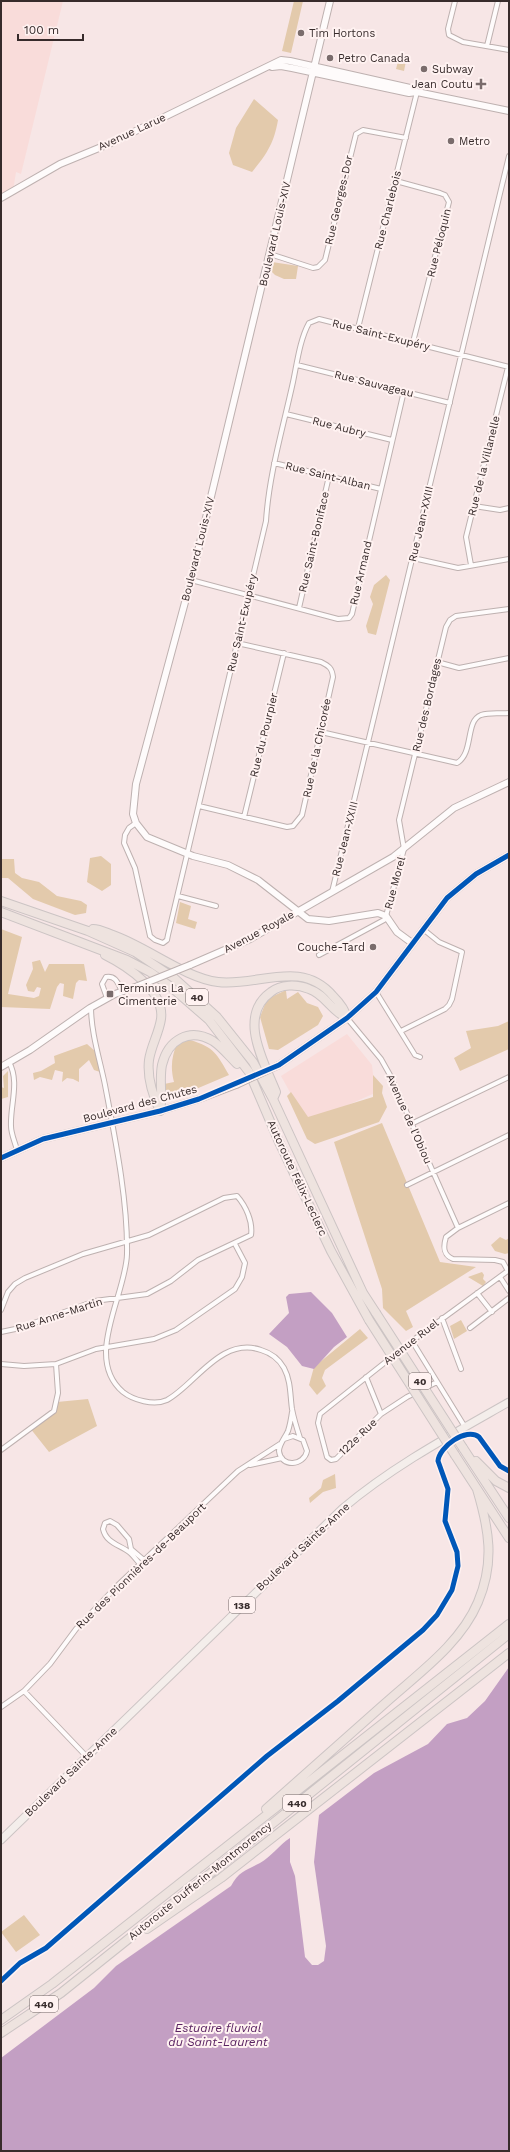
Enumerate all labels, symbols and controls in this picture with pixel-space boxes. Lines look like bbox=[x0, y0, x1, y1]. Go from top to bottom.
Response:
scale bar bbox=[18, 16, 83, 42]
text: 100 m bbox=[24, 23, 59, 37]
place label: Tim Hortons bbox=[309, 27, 375, 40]
marker: Tim Hortons bbox=[296, 28, 306, 38]
place label: Petro Canada bbox=[338, 52, 410, 65]
marker: Petro Canada bbox=[325, 53, 335, 63]
place label: Subway bbox=[432, 63, 473, 76]
marker: Subway bbox=[419, 64, 429, 74]
place label: Jean Coutu bbox=[411, 78, 473, 91]
marker: Jean Coutu bbox=[476, 79, 486, 89]
street label: Avenue Larue bbox=[96, 111, 168, 153]
place label: Metro bbox=[459, 135, 490, 148]
marker: Metro bbox=[446, 136, 456, 146]
street label: Rue Georges-Dor bbox=[322, 153, 356, 246]
street label: Rue Charlebois bbox=[372, 169, 404, 251]
street label: Boulevard Louis-XIV bbox=[257, 180, 293, 288]
street label: Rue Péloquin bbox=[424, 207, 454, 279]
street label: Rue Saint-Exupéry bbox=[331, 317, 431, 353]
street label: Rue Sauvageau bbox=[333, 368, 415, 400]
street label: Rue Aubry bbox=[311, 414, 367, 440]
street label: Rue de la Villanelle bbox=[465, 414, 503, 518]
street label: Rue Saint-Alban bbox=[284, 459, 372, 493]
street label: Rue Jean-XXIII bbox=[406, 485, 436, 563]
street label: Rue Saint-Boniface bbox=[296, 490, 332, 594]
street label: Boulevard Louis-XIV bbox=[179, 495, 217, 603]
street label: Rue Armand bbox=[347, 539, 375, 607]
street label: Rue Saint-Exupéry bbox=[224, 572, 260, 673]
street label: Rue des Bordages bbox=[410, 657, 444, 753]
street label: Rue du Pourpier bbox=[247, 691, 281, 779]
street label: Rue de la Chicorée bbox=[300, 697, 334, 799]
street label: Rue Jean-XXIII bbox=[329, 800, 361, 878]
street label: Rue Morel bbox=[382, 855, 408, 911]
street label: Avenue Royale bbox=[222, 908, 296, 956]
place label: Couche-Tard bbox=[297, 941, 365, 954]
marker: Couche-Tard bbox=[368, 942, 378, 952]
place label: Terminus La Cimenterie bbox=[118, 982, 184, 1008]
marker: Terminus La Cimenterie bbox=[105, 989, 115, 999]
road number: 40 bbox=[186, 989, 208, 1005]
street label: Avenue de l'Obiou bbox=[383, 1072, 435, 1166]
street label: Boulevard des Chutes bbox=[82, 1082, 199, 1125]
street label: Autoroute Félix-Leclerc bbox=[264, 1118, 330, 1238]
street label: Rue Anne-Martin bbox=[14, 1295, 104, 1335]
street label: Avenue Ruel bbox=[381, 1316, 442, 1368]
road number: 40 bbox=[409, 1373, 431, 1389]
street label: 122e Rue bbox=[336, 1416, 380, 1458]
street label: Rue des Pionnières-de-Beauport bbox=[73, 1500, 209, 1632]
street label: Boulevard Sainte-Anne bbox=[253, 1500, 353, 1594]
road number: 138 bbox=[229, 1597, 255, 1613]
street label: Boulevard Sainte-Anne bbox=[22, 1725, 120, 1819]
road number: 440 bbox=[283, 1795, 311, 1811]
street label: Autoroute Dufferin-Montmorency bbox=[126, 1819, 274, 1943]
road number: 440 bbox=[30, 1996, 58, 2012]
water label: Estuaire fluvial du Saint-Laurent bbox=[168, 2021, 268, 2049]

